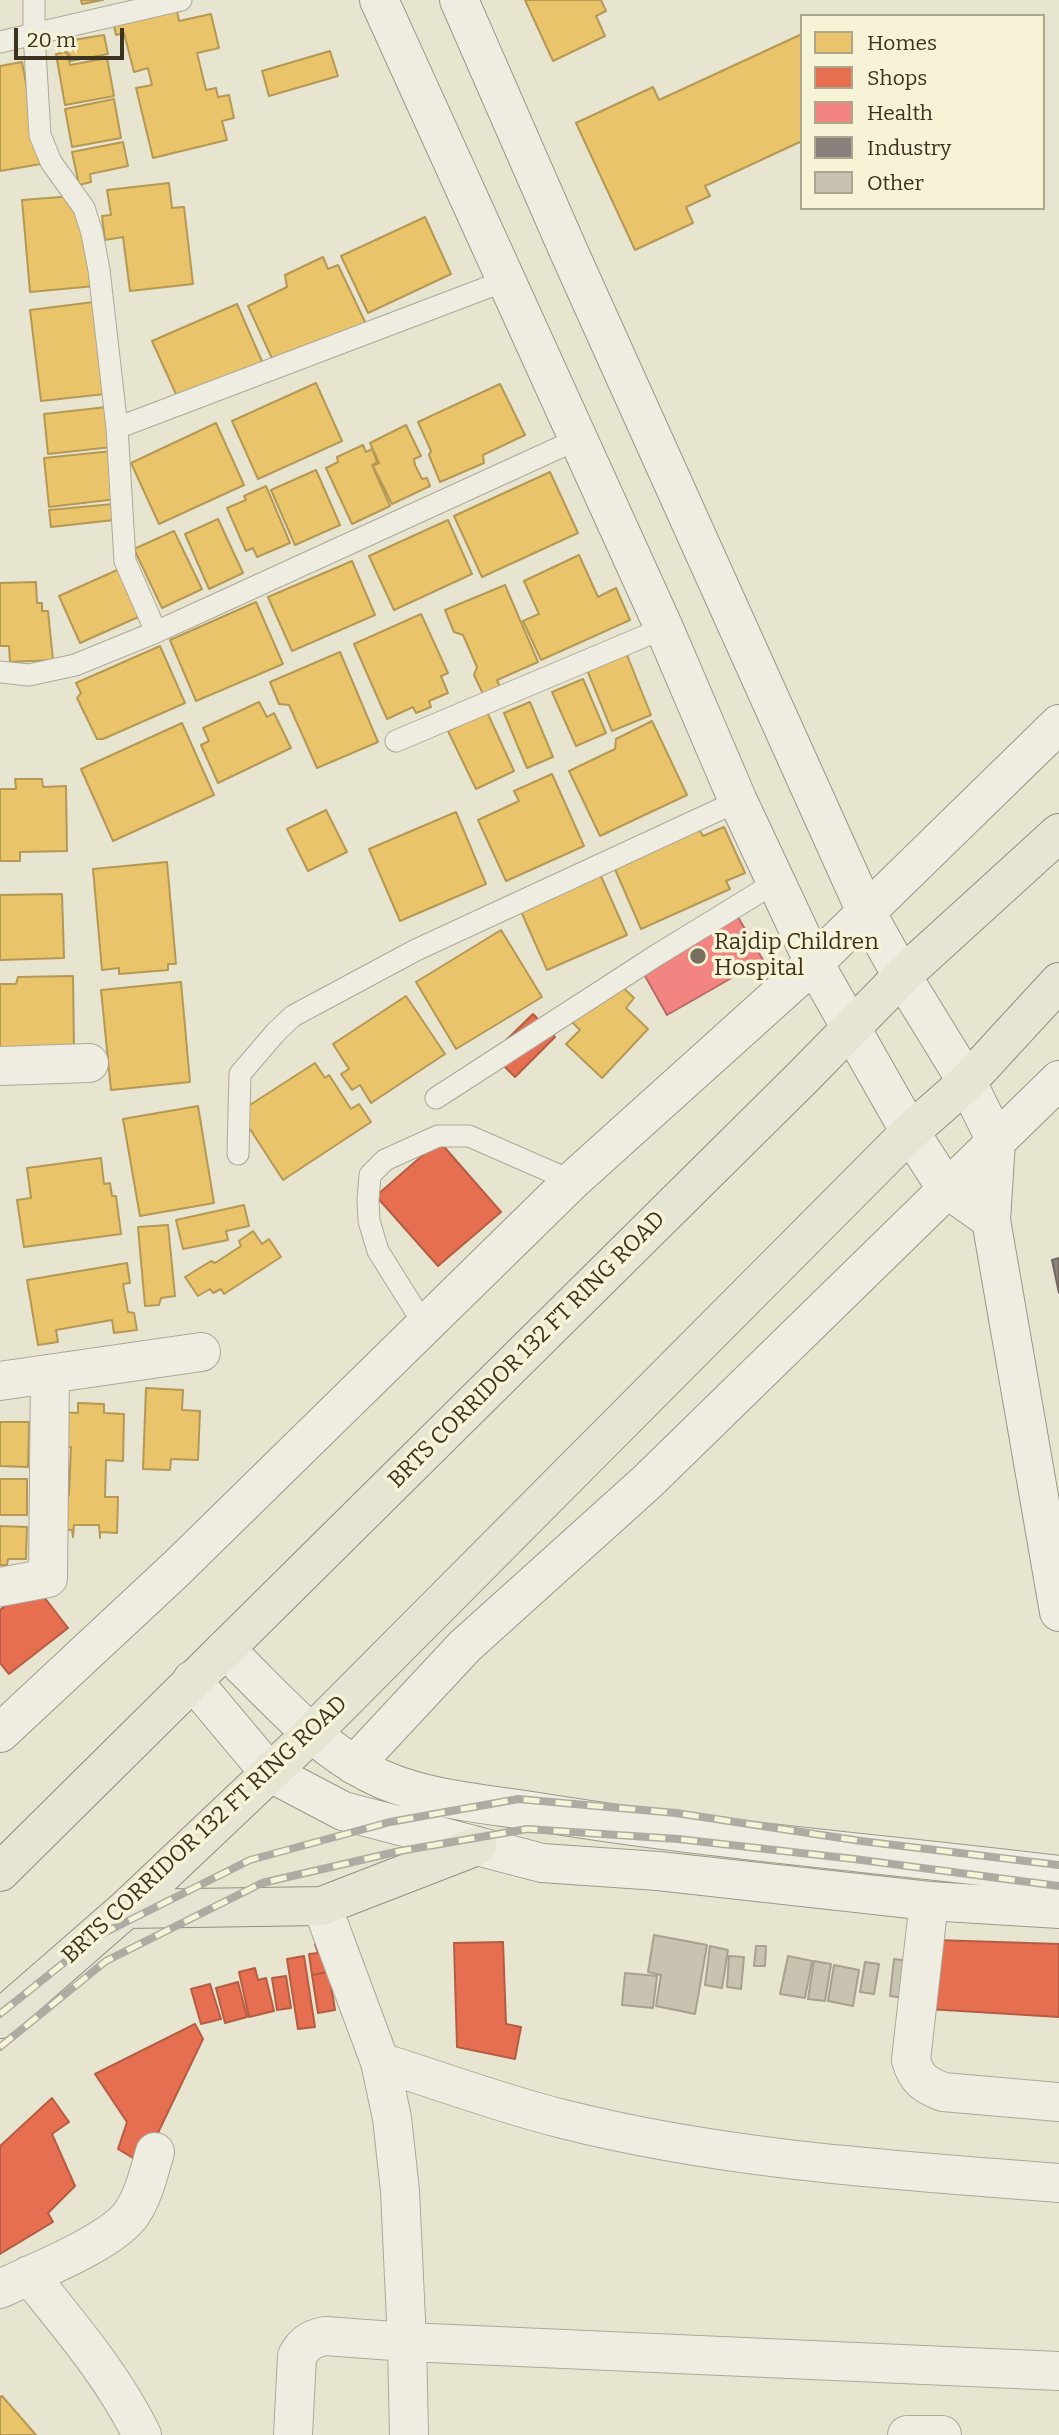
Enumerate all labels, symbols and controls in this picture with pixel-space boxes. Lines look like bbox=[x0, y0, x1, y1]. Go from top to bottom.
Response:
scale bar bbox=[18, 14, 128, 58]
legend bbox=[800, 14, 1045, 210]
text: 20 m bbox=[27, 27, 76, 53]
text: Homes bbox=[867, 30, 937, 56]
text: Shops bbox=[867, 65, 927, 91]
text: Health bbox=[867, 100, 933, 126]
text: Industry bbox=[867, 135, 951, 161]
text: Other bbox=[867, 170, 924, 196]
place label: Rajdip Children Hospital bbox=[714, 929, 879, 983]
marker: Rajdip Children Hospital bbox=[688, 946, 708, 966]
street label: BRTS CORRIDOR 132 FT RING ROAD bbox=[383, 1206, 671, 1494]
street label: BRTS CORRIDOR 132 FT RING ROAD bbox=[57, 1690, 353, 1970]

